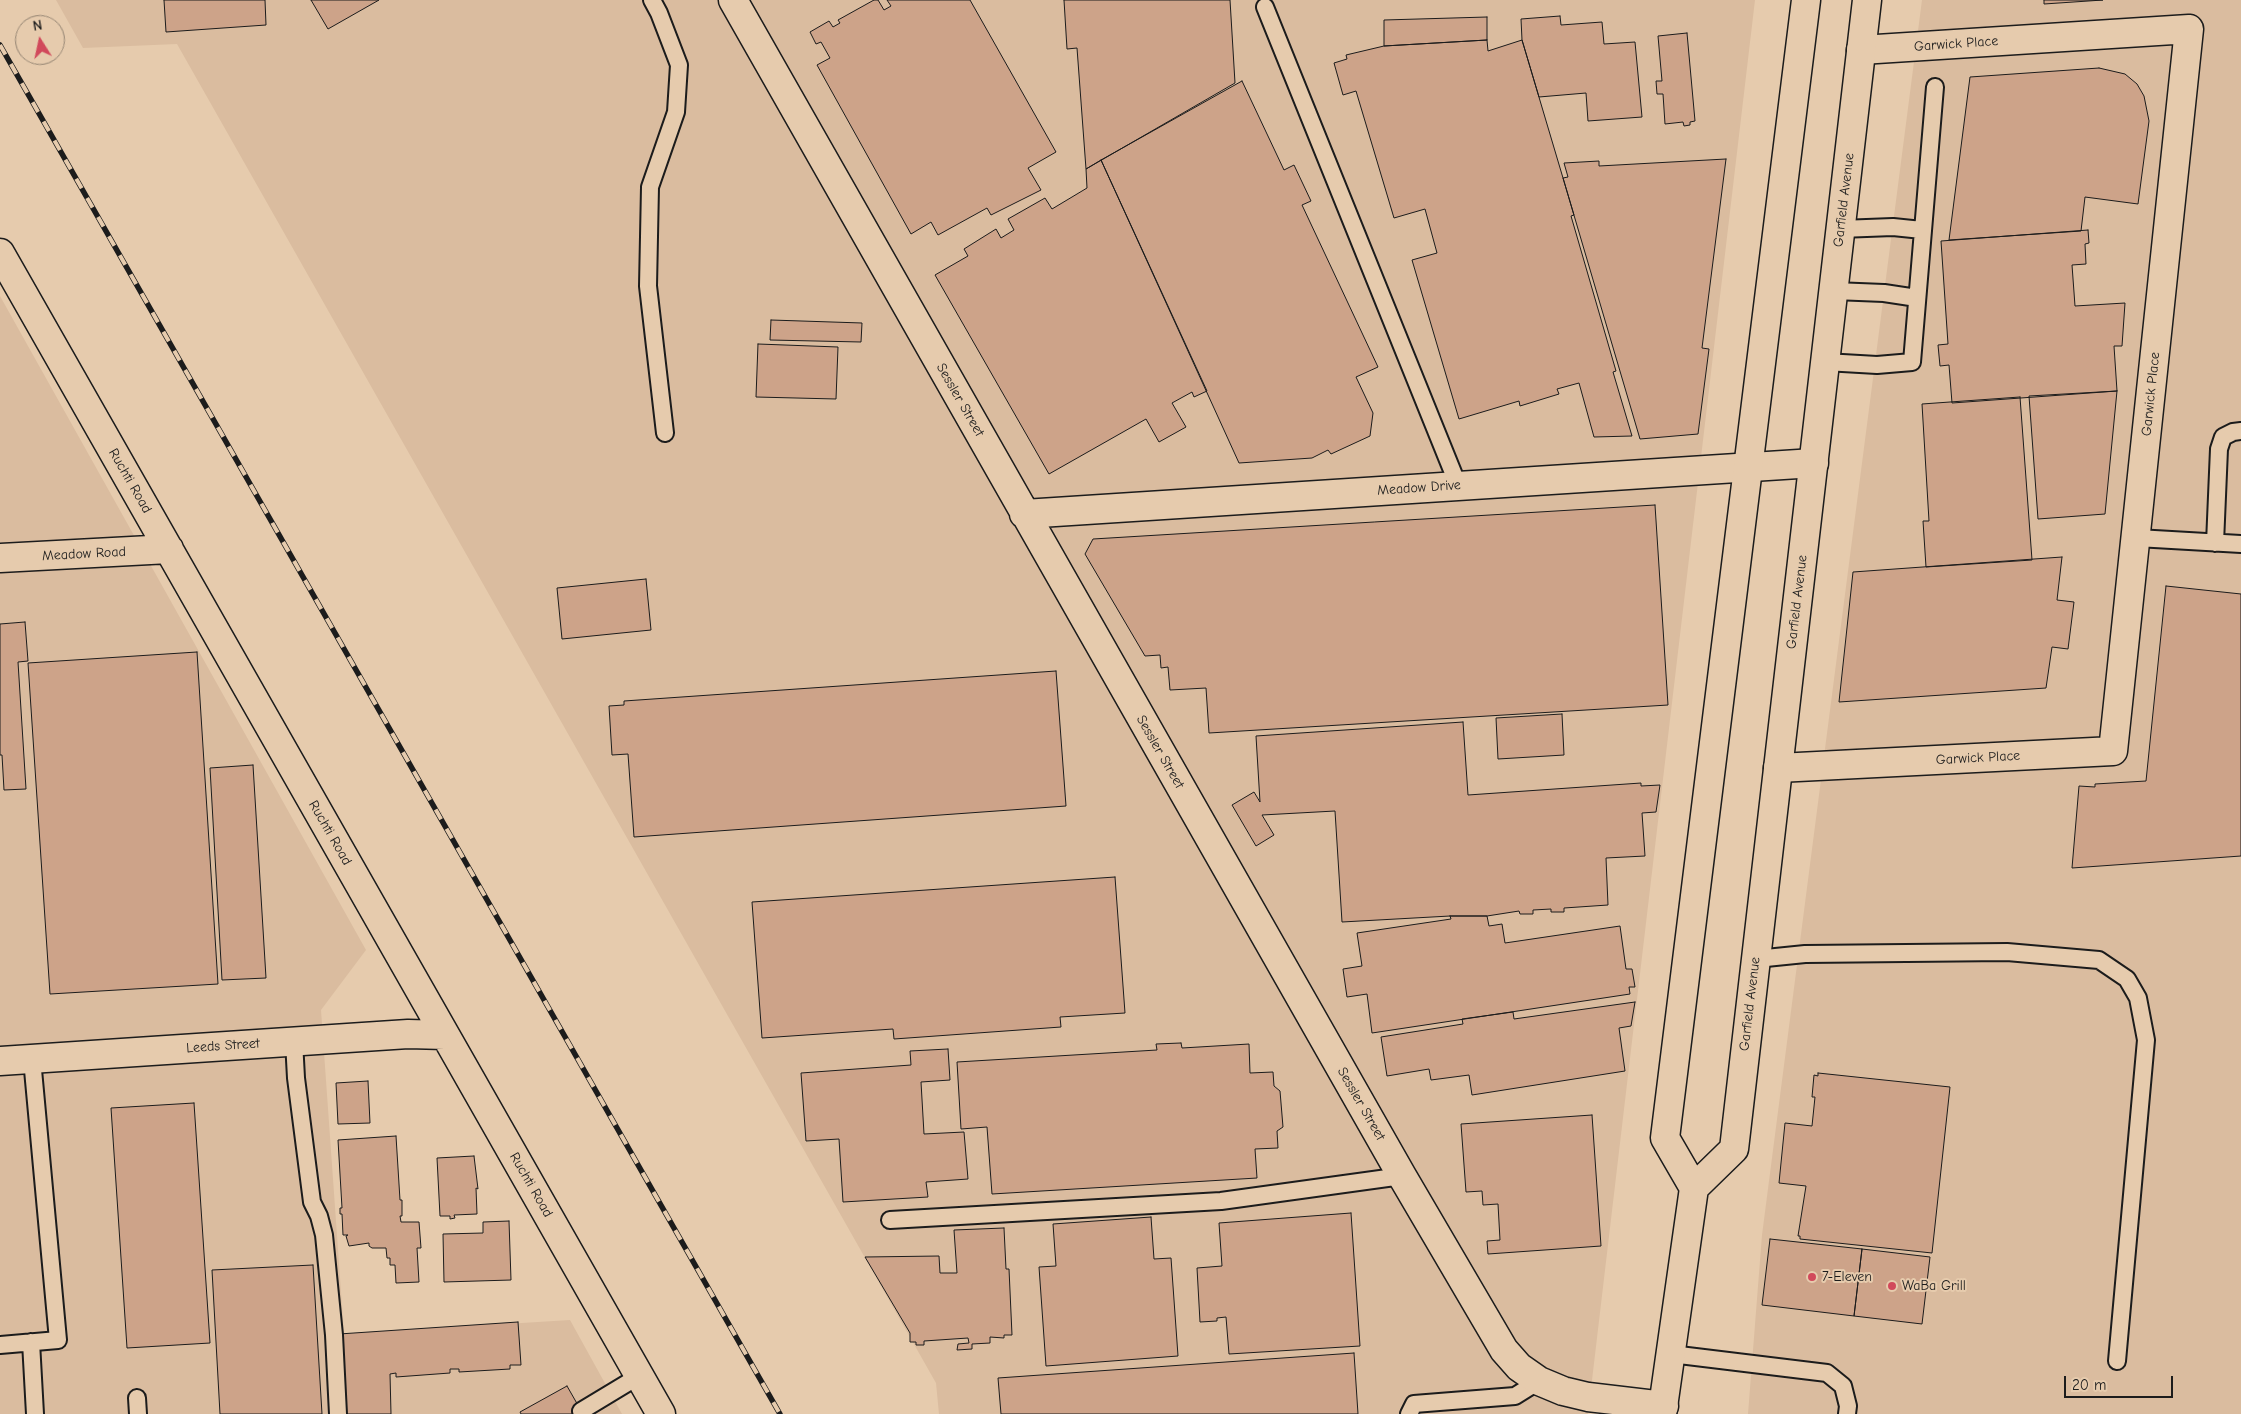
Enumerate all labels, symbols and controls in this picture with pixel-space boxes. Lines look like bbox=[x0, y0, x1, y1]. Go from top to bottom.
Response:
north arrow bbox=[15, 15, 65, 65]
text: N bbox=[31, 17, 43, 35]
street label: Garwick Place bbox=[1913, 33, 1999, 55]
street label: Garfield Avenue bbox=[1830, 152, 1858, 248]
street label: Garwick Place bbox=[2138, 351, 2164, 437]
street label: Sessler Street bbox=[932, 360, 988, 440]
street label: Ruchti Road bbox=[105, 446, 155, 516]
street label: Meadow Drive bbox=[1377, 477, 1461, 499]
street label: Meadow Road bbox=[42, 543, 126, 565]
street label: Garfield Avenue bbox=[1783, 554, 1811, 650]
street label: Sessler Street bbox=[1132, 712, 1188, 792]
street label: Garwick Place bbox=[1935, 747, 2021, 769]
street label: Ruchti Road bbox=[305, 798, 355, 868]
street label: Garfield Avenue bbox=[1736, 956, 1764, 1052]
street label: Leeds Street bbox=[186, 1035, 260, 1057]
street label: Sessler Street bbox=[1333, 1064, 1389, 1144]
street label: Ruchti Road bbox=[506, 1150, 556, 1220]
place label: 7-Eleven bbox=[1822, 1269, 1872, 1285]
marker: 7-Eleven bbox=[1806, 1271, 1818, 1283]
place label: WaBa Grill bbox=[1902, 1278, 1966, 1294]
marker: WaBa Grill bbox=[1886, 1280, 1898, 1292]
scale bar bbox=[2066, 1366, 2175, 1398]
text: 20 m bbox=[2072, 1376, 2106, 1394]

